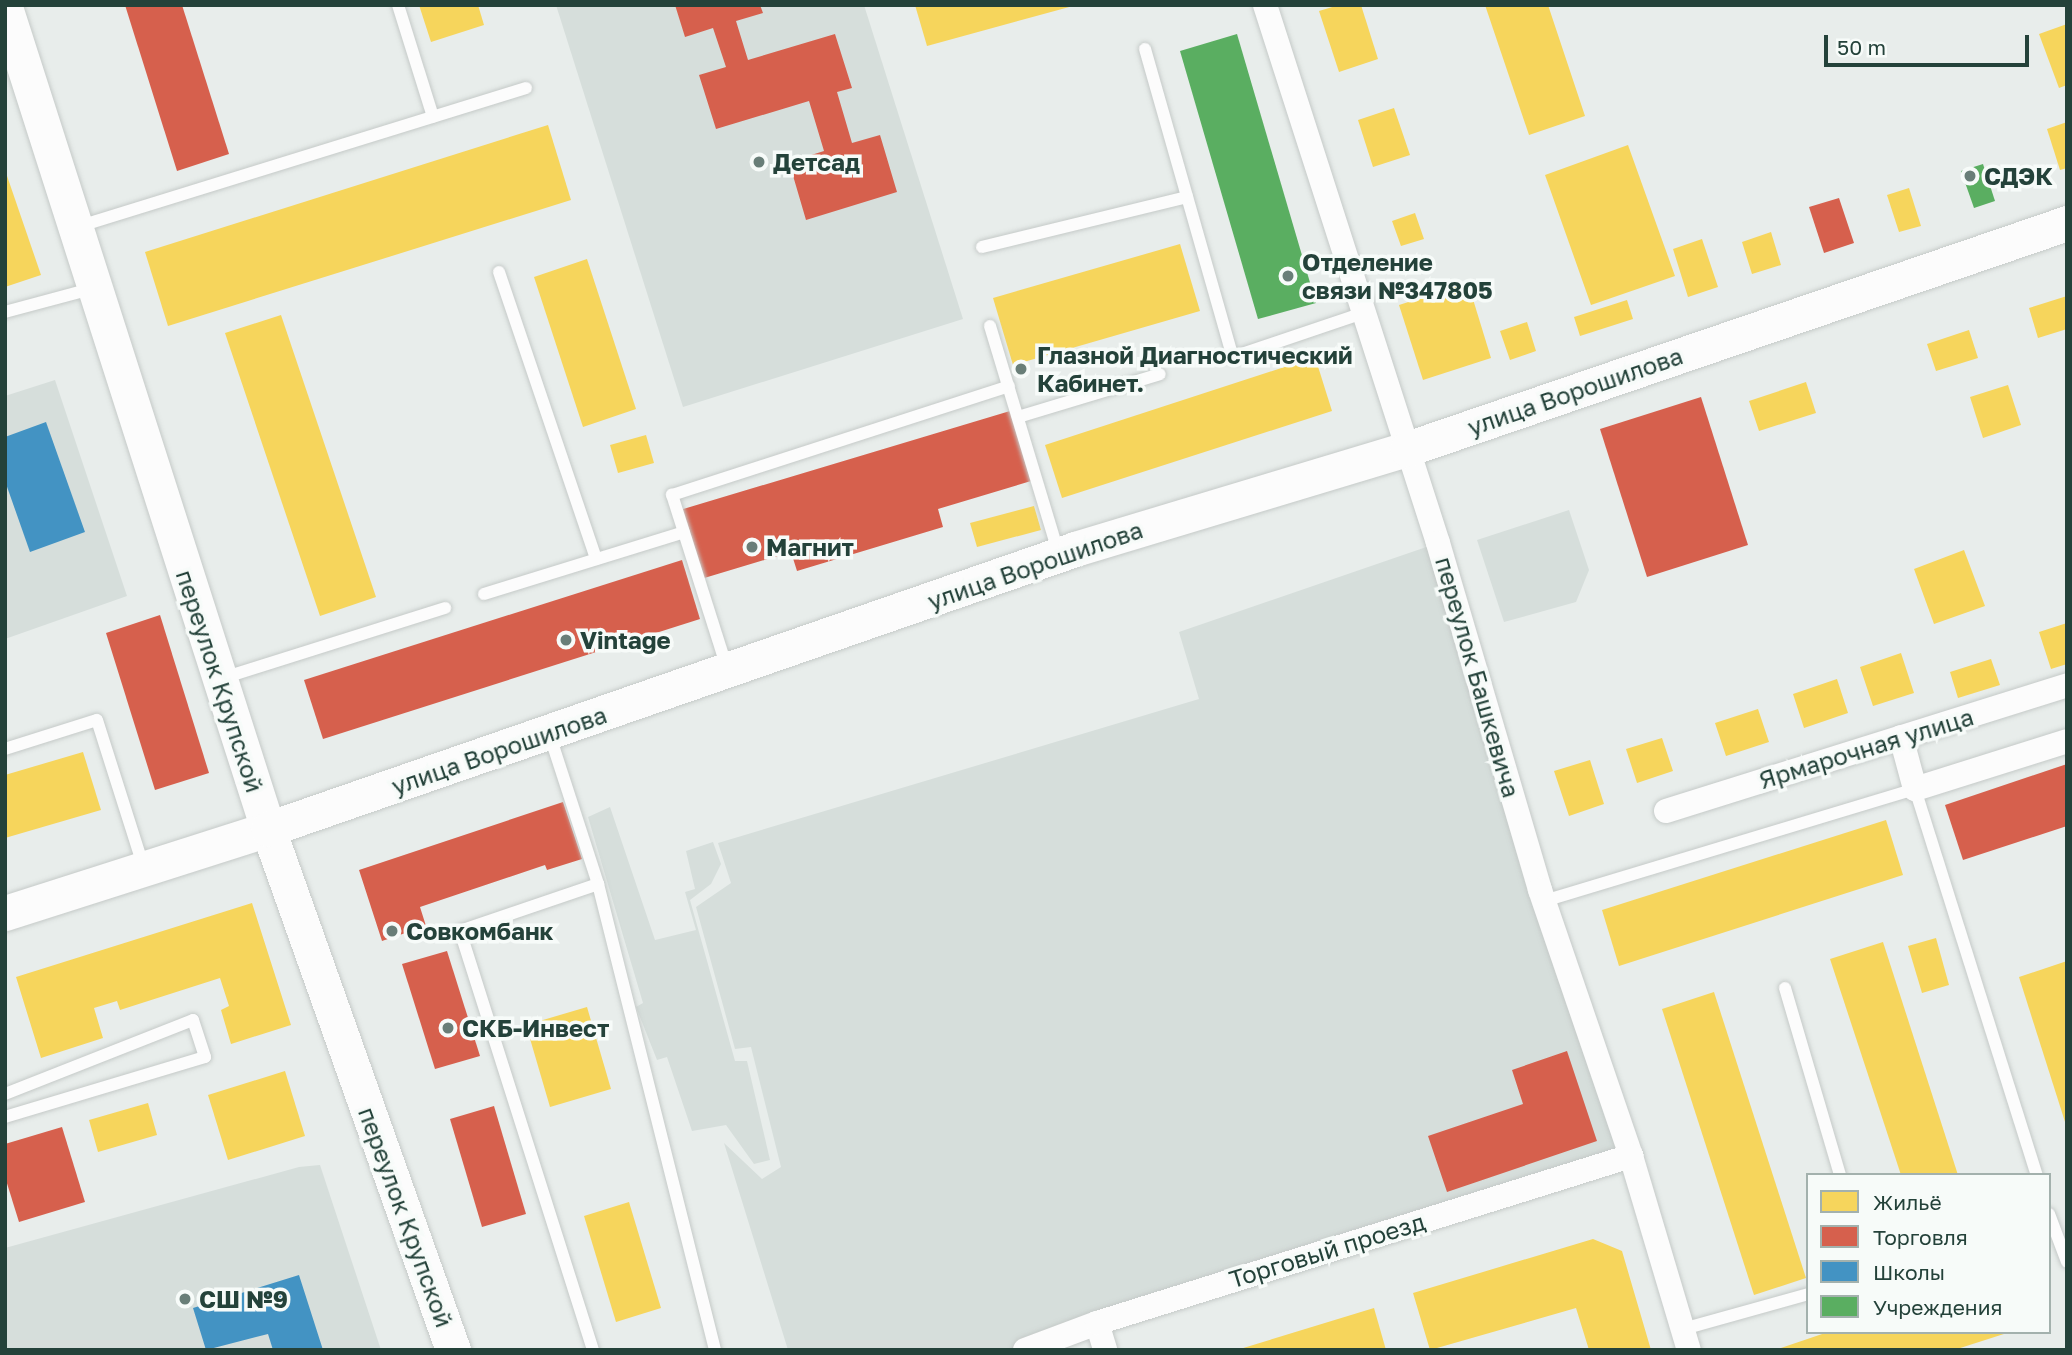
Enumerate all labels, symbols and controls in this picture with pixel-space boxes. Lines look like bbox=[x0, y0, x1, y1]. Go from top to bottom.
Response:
scale bar bbox=[1827, 21, 2032, 65]
text: 50 m bbox=[1837, 34, 1886, 60]
place label: Детсад bbox=[773, 148, 860, 176]
marker: Детсад bbox=[751, 154, 767, 170]
place label: СДЭК bbox=[1984, 162, 2053, 190]
marker: СДЭК bbox=[1962, 168, 1978, 184]
place label: Отделение связи №347805 bbox=[1302, 248, 1493, 304]
marker: Отделение связи №347805 bbox=[1280, 268, 1296, 284]
place label: Глазной Диагностический Кабинет. bbox=[1037, 341, 1353, 397]
street label: улица Ворошилова bbox=[1464, 341, 1686, 441]
marker: Глазной Диагностический Кабинет. bbox=[1011, 359, 1031, 379]
street label: улица Ворошилова bbox=[924, 515, 1146, 615]
place label: Магнит bbox=[766, 533, 854, 561]
marker: Магнит bbox=[744, 539, 760, 555]
street label: переулок Башкевича bbox=[1430, 553, 1526, 801]
street label: переулок Крупской bbox=[170, 566, 270, 796]
place label: Vintage bbox=[580, 626, 671, 654]
marker: Vintage bbox=[558, 632, 574, 648]
street label: улица Ворошилова bbox=[388, 700, 610, 800]
street label: Ярмарочная улица bbox=[1755, 702, 1977, 794]
place label: Совкомбанк bbox=[406, 917, 553, 945]
marker: Совкомбанк bbox=[384, 923, 400, 939]
place label: СКБ-Инвест bbox=[462, 1014, 609, 1042]
marker: СКБ-Инвест bbox=[440, 1020, 456, 1036]
street label: переулок Крупской bbox=[353, 1103, 459, 1331]
legend bbox=[1806, 1173, 2051, 1334]
text: Жильё bbox=[1873, 1189, 1942, 1215]
street label: Торговый проезд bbox=[1226, 1206, 1428, 1294]
text: Торговля bbox=[1873, 1224, 1968, 1250]
text: Школы bbox=[1873, 1259, 1945, 1285]
place label: СШ №9 bbox=[199, 1285, 288, 1313]
marker: СШ №9 bbox=[177, 1291, 193, 1307]
text: Учреждения bbox=[1873, 1294, 2002, 1320]

